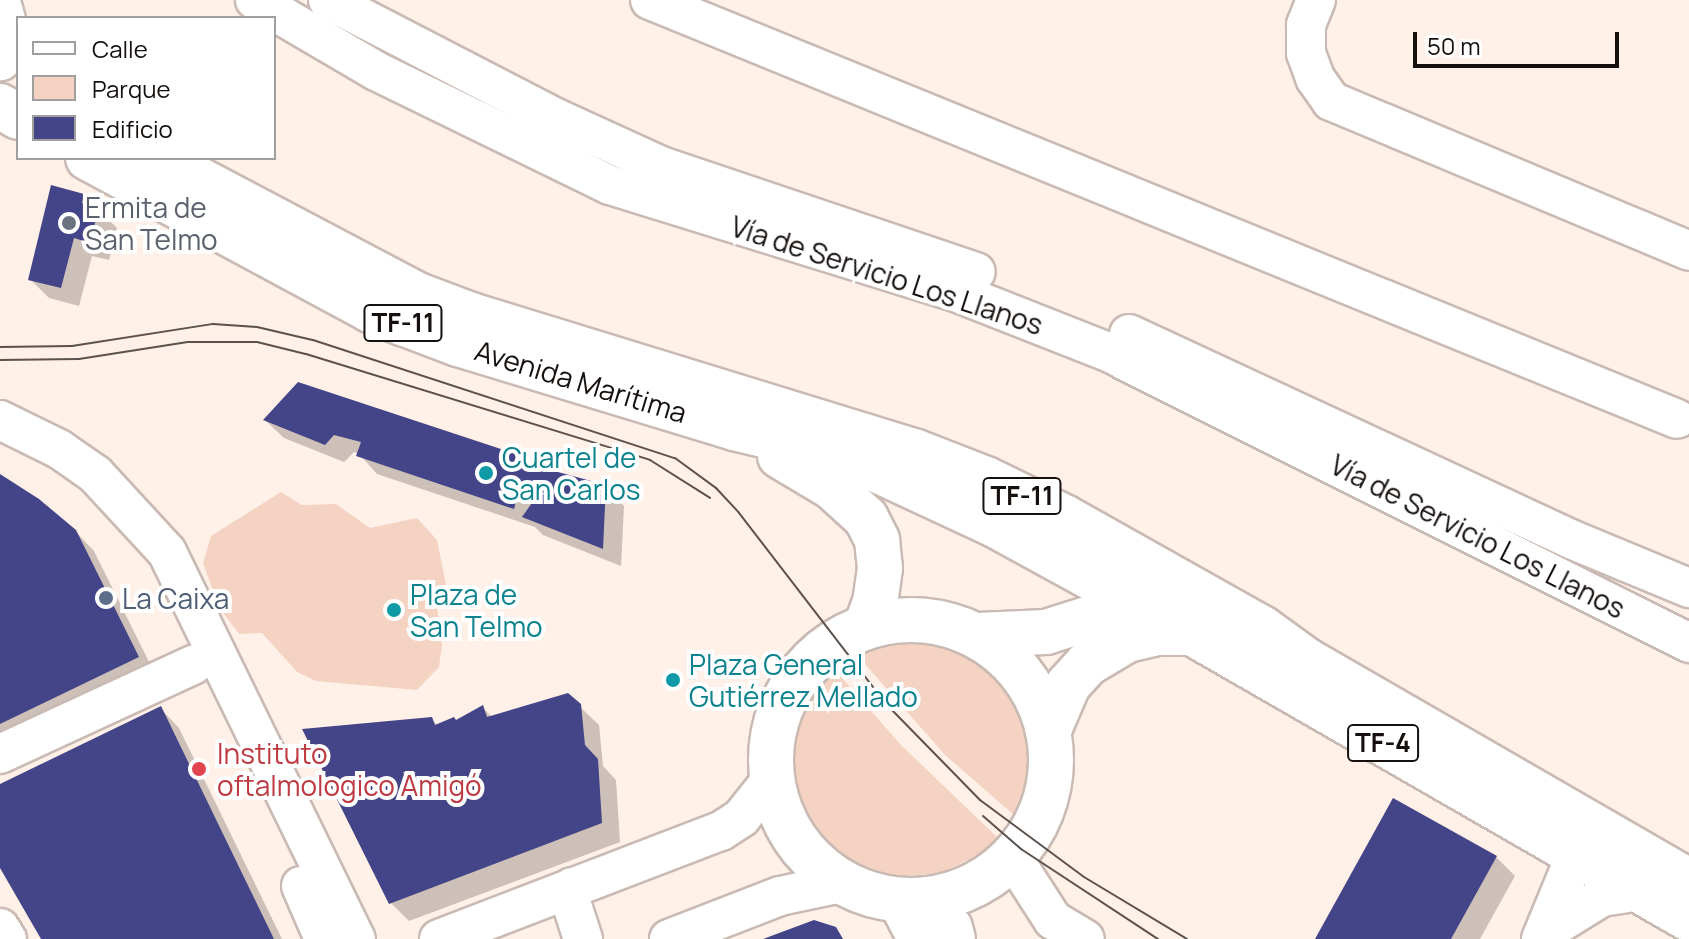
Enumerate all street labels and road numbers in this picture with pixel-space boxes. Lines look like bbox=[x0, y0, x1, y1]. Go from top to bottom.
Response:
street label: Vía de Servicio Los Llanos bbox=[727, 209, 1047, 341]
road number: TF-11 bbox=[363, 301, 443, 345]
street label: Avenida Marítima bbox=[471, 333, 691, 429]
street label: Vía de Servicio Los Llanos bbox=[1325, 447, 1631, 625]
road number: TF-11 bbox=[982, 474, 1062, 518]
road number: TF-4 bbox=[1347, 721, 1419, 765]

